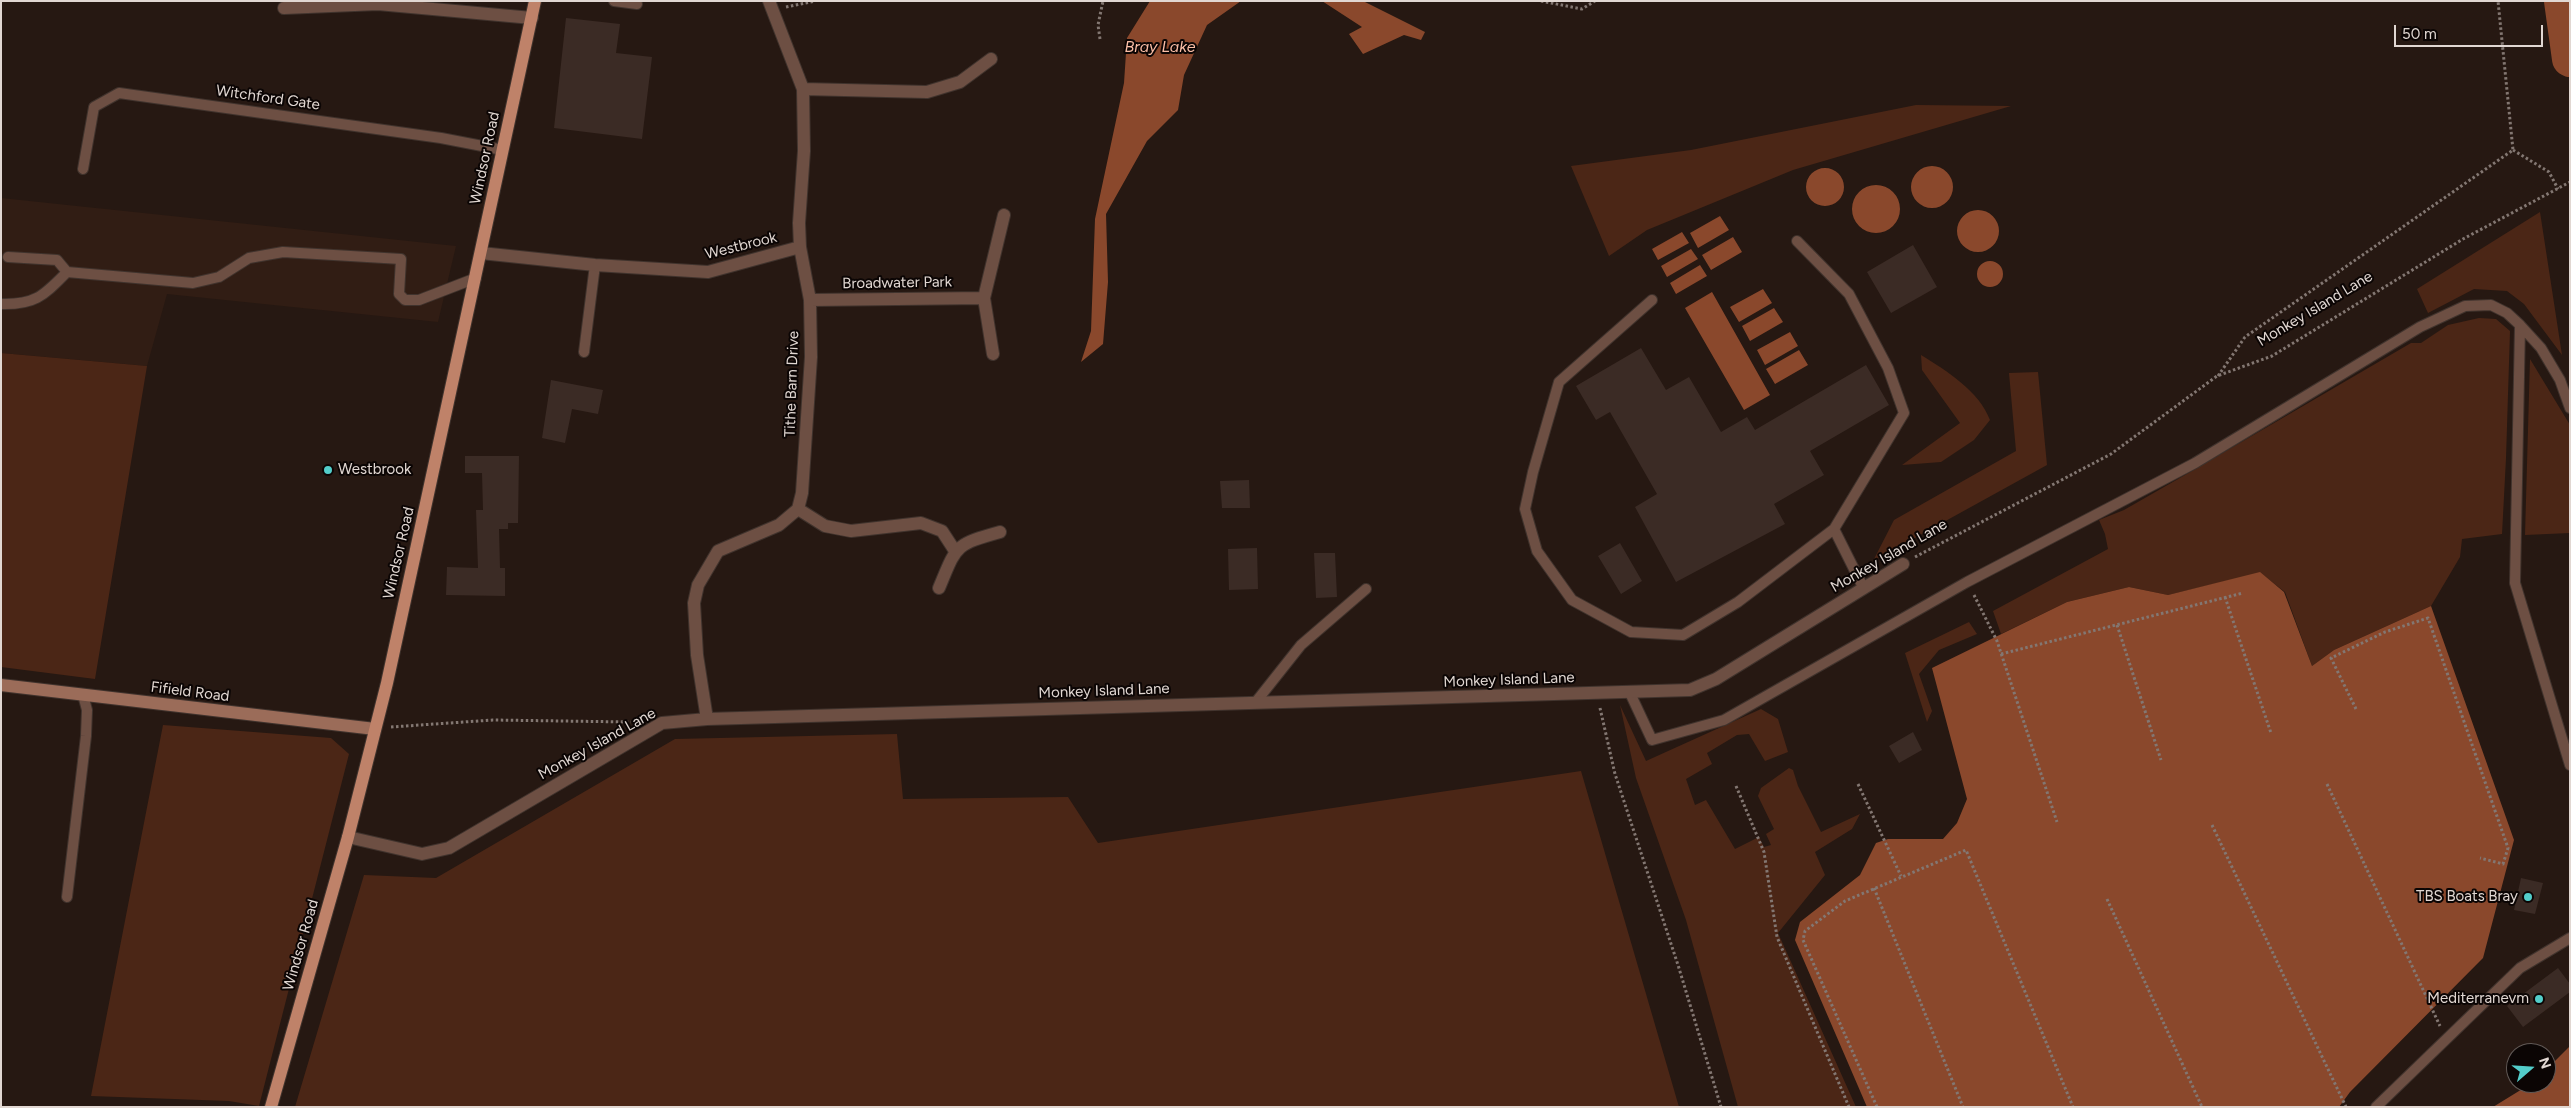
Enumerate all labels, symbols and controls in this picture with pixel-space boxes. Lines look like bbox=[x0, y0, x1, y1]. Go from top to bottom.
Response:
scale bar bbox=[2396, 15, 2545, 47]
text: 50 m bbox=[2402, 25, 2437, 43]
water label: Bray Lake bbox=[1124, 37, 1196, 57]
street label: Witchford Gate bbox=[215, 82, 321, 114]
street label: Windsor Road bbox=[466, 110, 504, 206]
street label: Westbrook bbox=[703, 228, 779, 264]
street label: Monkey Island Lane bbox=[2254, 267, 2376, 351]
street label: Broadwater Park bbox=[842, 273, 952, 293]
street label: Tithe Barn Drive bbox=[781, 331, 803, 437]
place label: Westbrook bbox=[338, 461, 411, 479]
marker: Westbrook bbox=[322, 464, 334, 476]
street label: Windsor Road bbox=[380, 505, 418, 601]
street label: Monkey Island Lane bbox=[1828, 515, 1950, 597]
street label: Monkey Island Lane bbox=[1443, 669, 1575, 691]
street label: Fifield Road bbox=[150, 678, 230, 706]
street label: Monkey Island Lane bbox=[1038, 680, 1170, 702]
street label: Monkey Island Lane bbox=[535, 704, 659, 784]
place label: TBS Boats Bray bbox=[2416, 888, 2518, 906]
marker: TBS Boats Bray bbox=[2522, 891, 2534, 903]
street label: Windsor Road bbox=[279, 897, 323, 993]
place label: Mediterranevm bbox=[2427, 990, 2529, 1008]
marker: Mediterranevm bbox=[2533, 993, 2545, 1005]
north arrow bbox=[2506, 1043, 2556, 1093]
text: N bbox=[2535, 1055, 2555, 1071]

